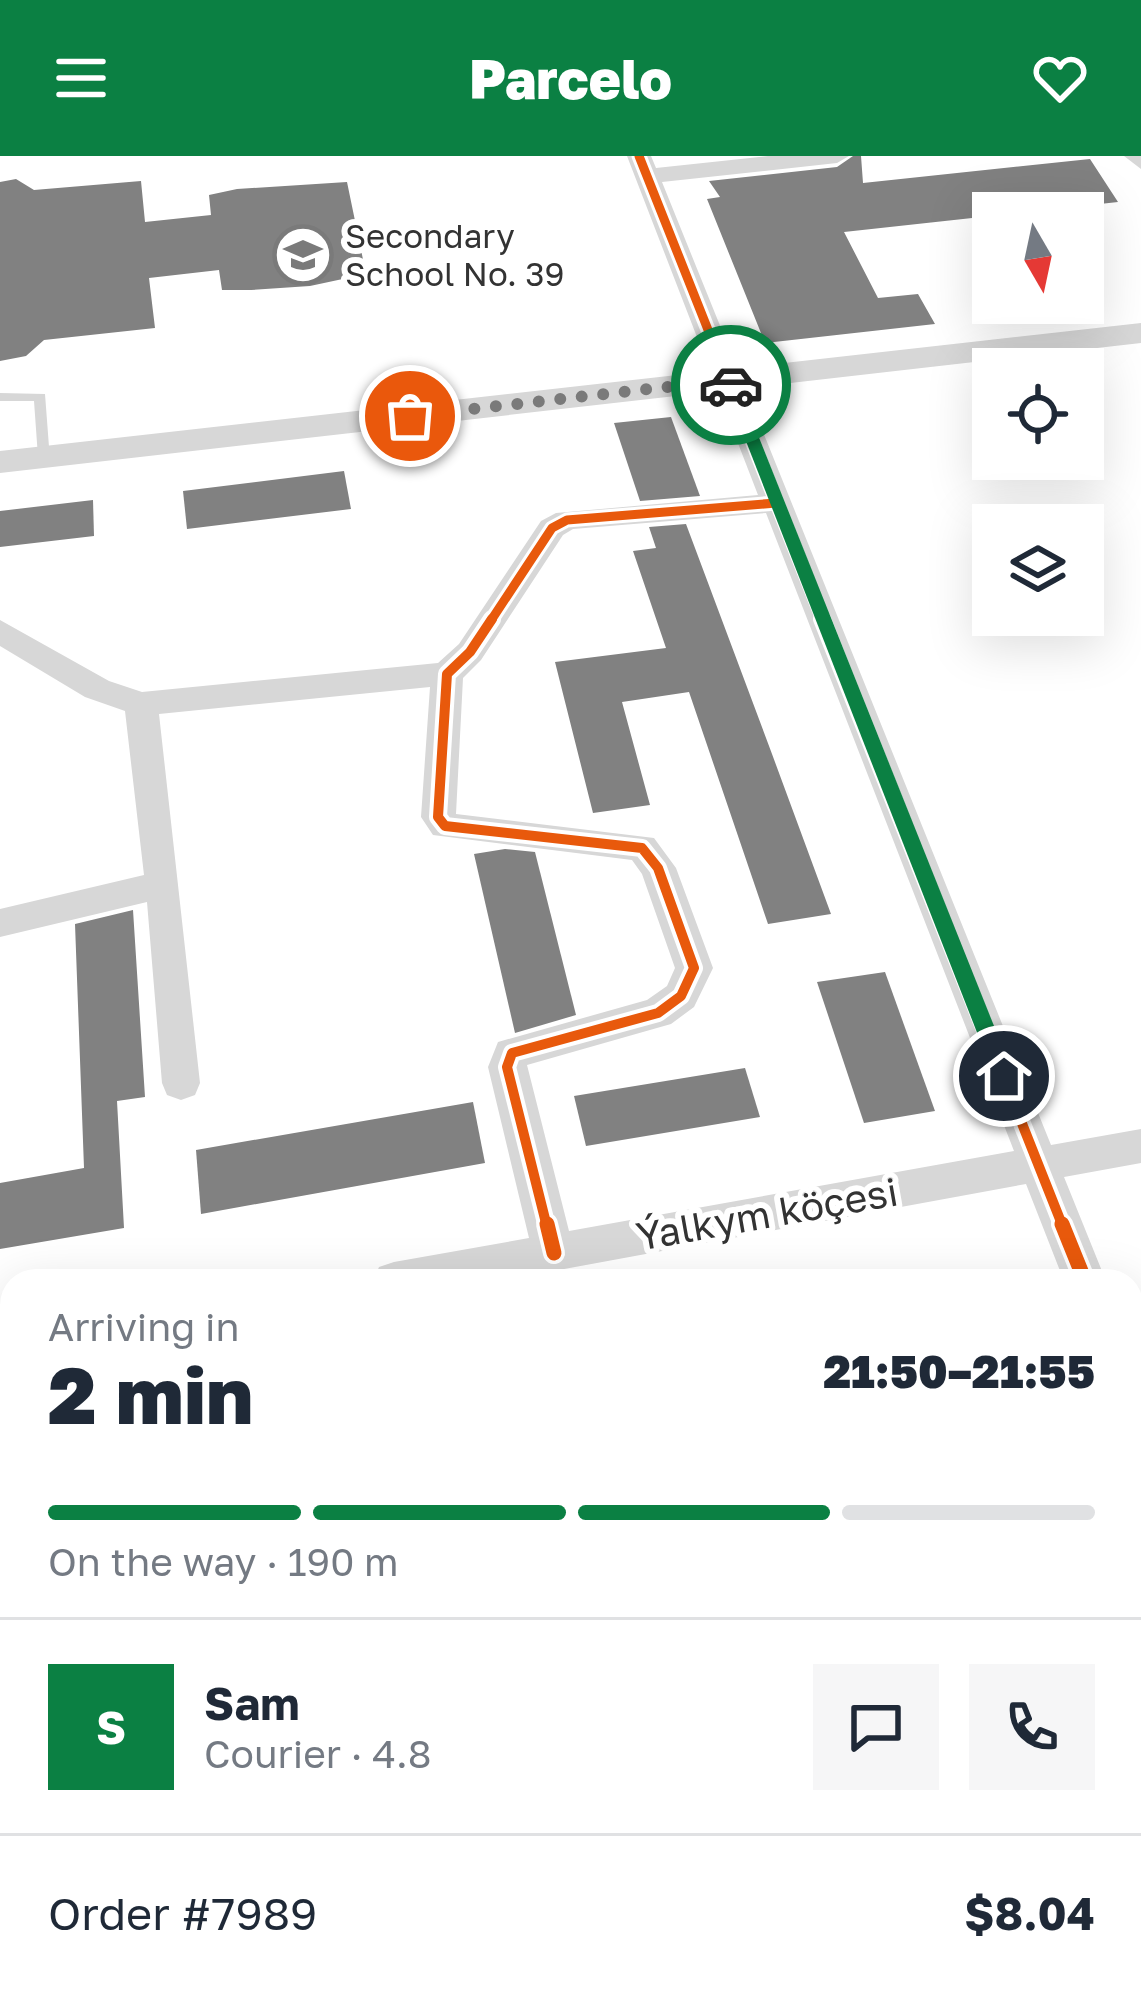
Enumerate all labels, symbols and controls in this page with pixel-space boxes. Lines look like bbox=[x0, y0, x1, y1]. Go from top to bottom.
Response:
icon: menu bbox=[48, 45, 114, 111]
icon: heart bbox=[1027, 45, 1093, 111]
text: Parcelo bbox=[469, 46, 672, 111]
north arrow bbox=[972, 192, 1104, 324]
map controls bbox=[972, 192, 1104, 636]
place label: Secondary School No. 39 bbox=[345, 216, 564, 293]
school or university icon: Secondary School No. 39 bbox=[272, 224, 334, 286]
courier bbox=[671, 325, 791, 445]
button: locate bbox=[972, 348, 1104, 480]
icon: car bbox=[698, 352, 764, 418]
pin bbox=[359, 365, 461, 467]
icon: bag bbox=[377, 383, 443, 449]
button: layers bbox=[972, 504, 1104, 636]
pin bbox=[953, 1025, 1055, 1127]
icon: home bbox=[971, 1043, 1037, 1109]
street label: Ýalkym köçesi bbox=[633, 1167, 901, 1260]
text: Arriving in bbox=[48, 1303, 239, 1350]
text: 21:50–21:55 bbox=[823, 1344, 1095, 1398]
text: 2 min bbox=[48, 1348, 253, 1441]
text: On the way · 190 m bbox=[48, 1538, 399, 1585]
button: chat bbox=[813, 1664, 939, 1790]
button: phone bbox=[969, 1664, 1095, 1790]
text: Sam bbox=[204, 1676, 300, 1730]
text: S bbox=[96, 1700, 126, 1754]
text: Courier · 4.8 bbox=[204, 1730, 432, 1777]
text: Order #7989 bbox=[48, 1886, 317, 1940]
text: $8.04 bbox=[964, 1886, 1095, 1940]

